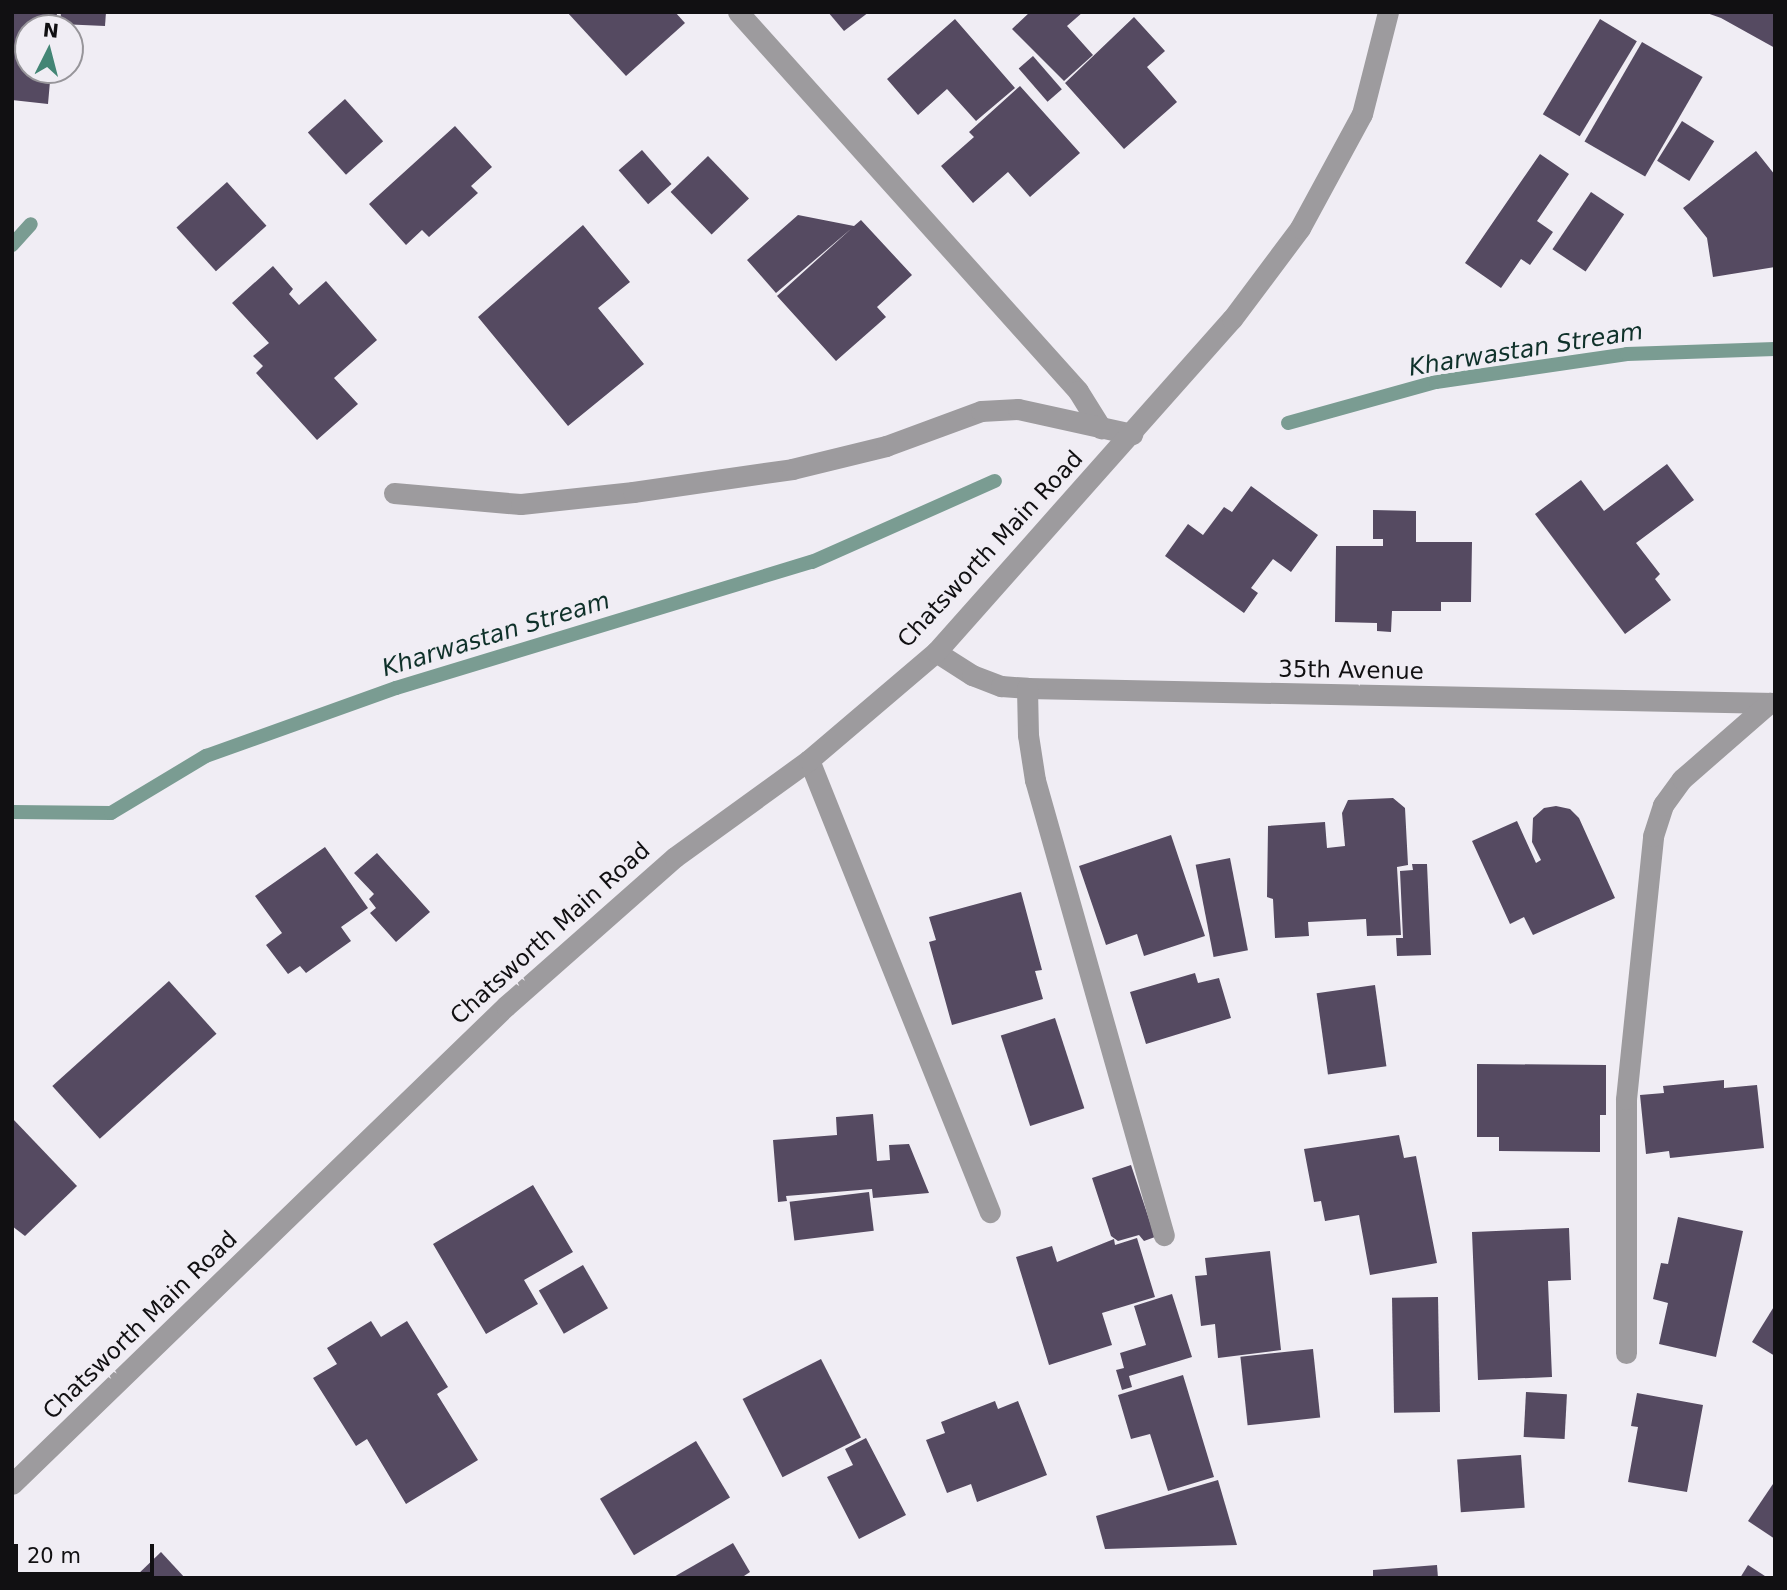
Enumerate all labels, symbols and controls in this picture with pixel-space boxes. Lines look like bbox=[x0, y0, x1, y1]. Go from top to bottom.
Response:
north arrow bbox=[14, 14, 84, 84]
text: N bbox=[42, 18, 60, 42]
water label: Kharwastan Stream bbox=[1407, 317, 1645, 383]
street label: Chatsworth Main Road bbox=[892, 445, 1088, 653]
water label: Kharwastan Stream bbox=[379, 587, 613, 683]
street label: 35th Avenue bbox=[1278, 655, 1424, 685]
street label: Chatsworth Main Road bbox=[445, 836, 655, 1030]
street label: Chatsworth Main Road bbox=[37, 1225, 243, 1425]
scale bar bbox=[18, 1530, 158, 1574]
text: 20 m bbox=[27, 1544, 81, 1568]

